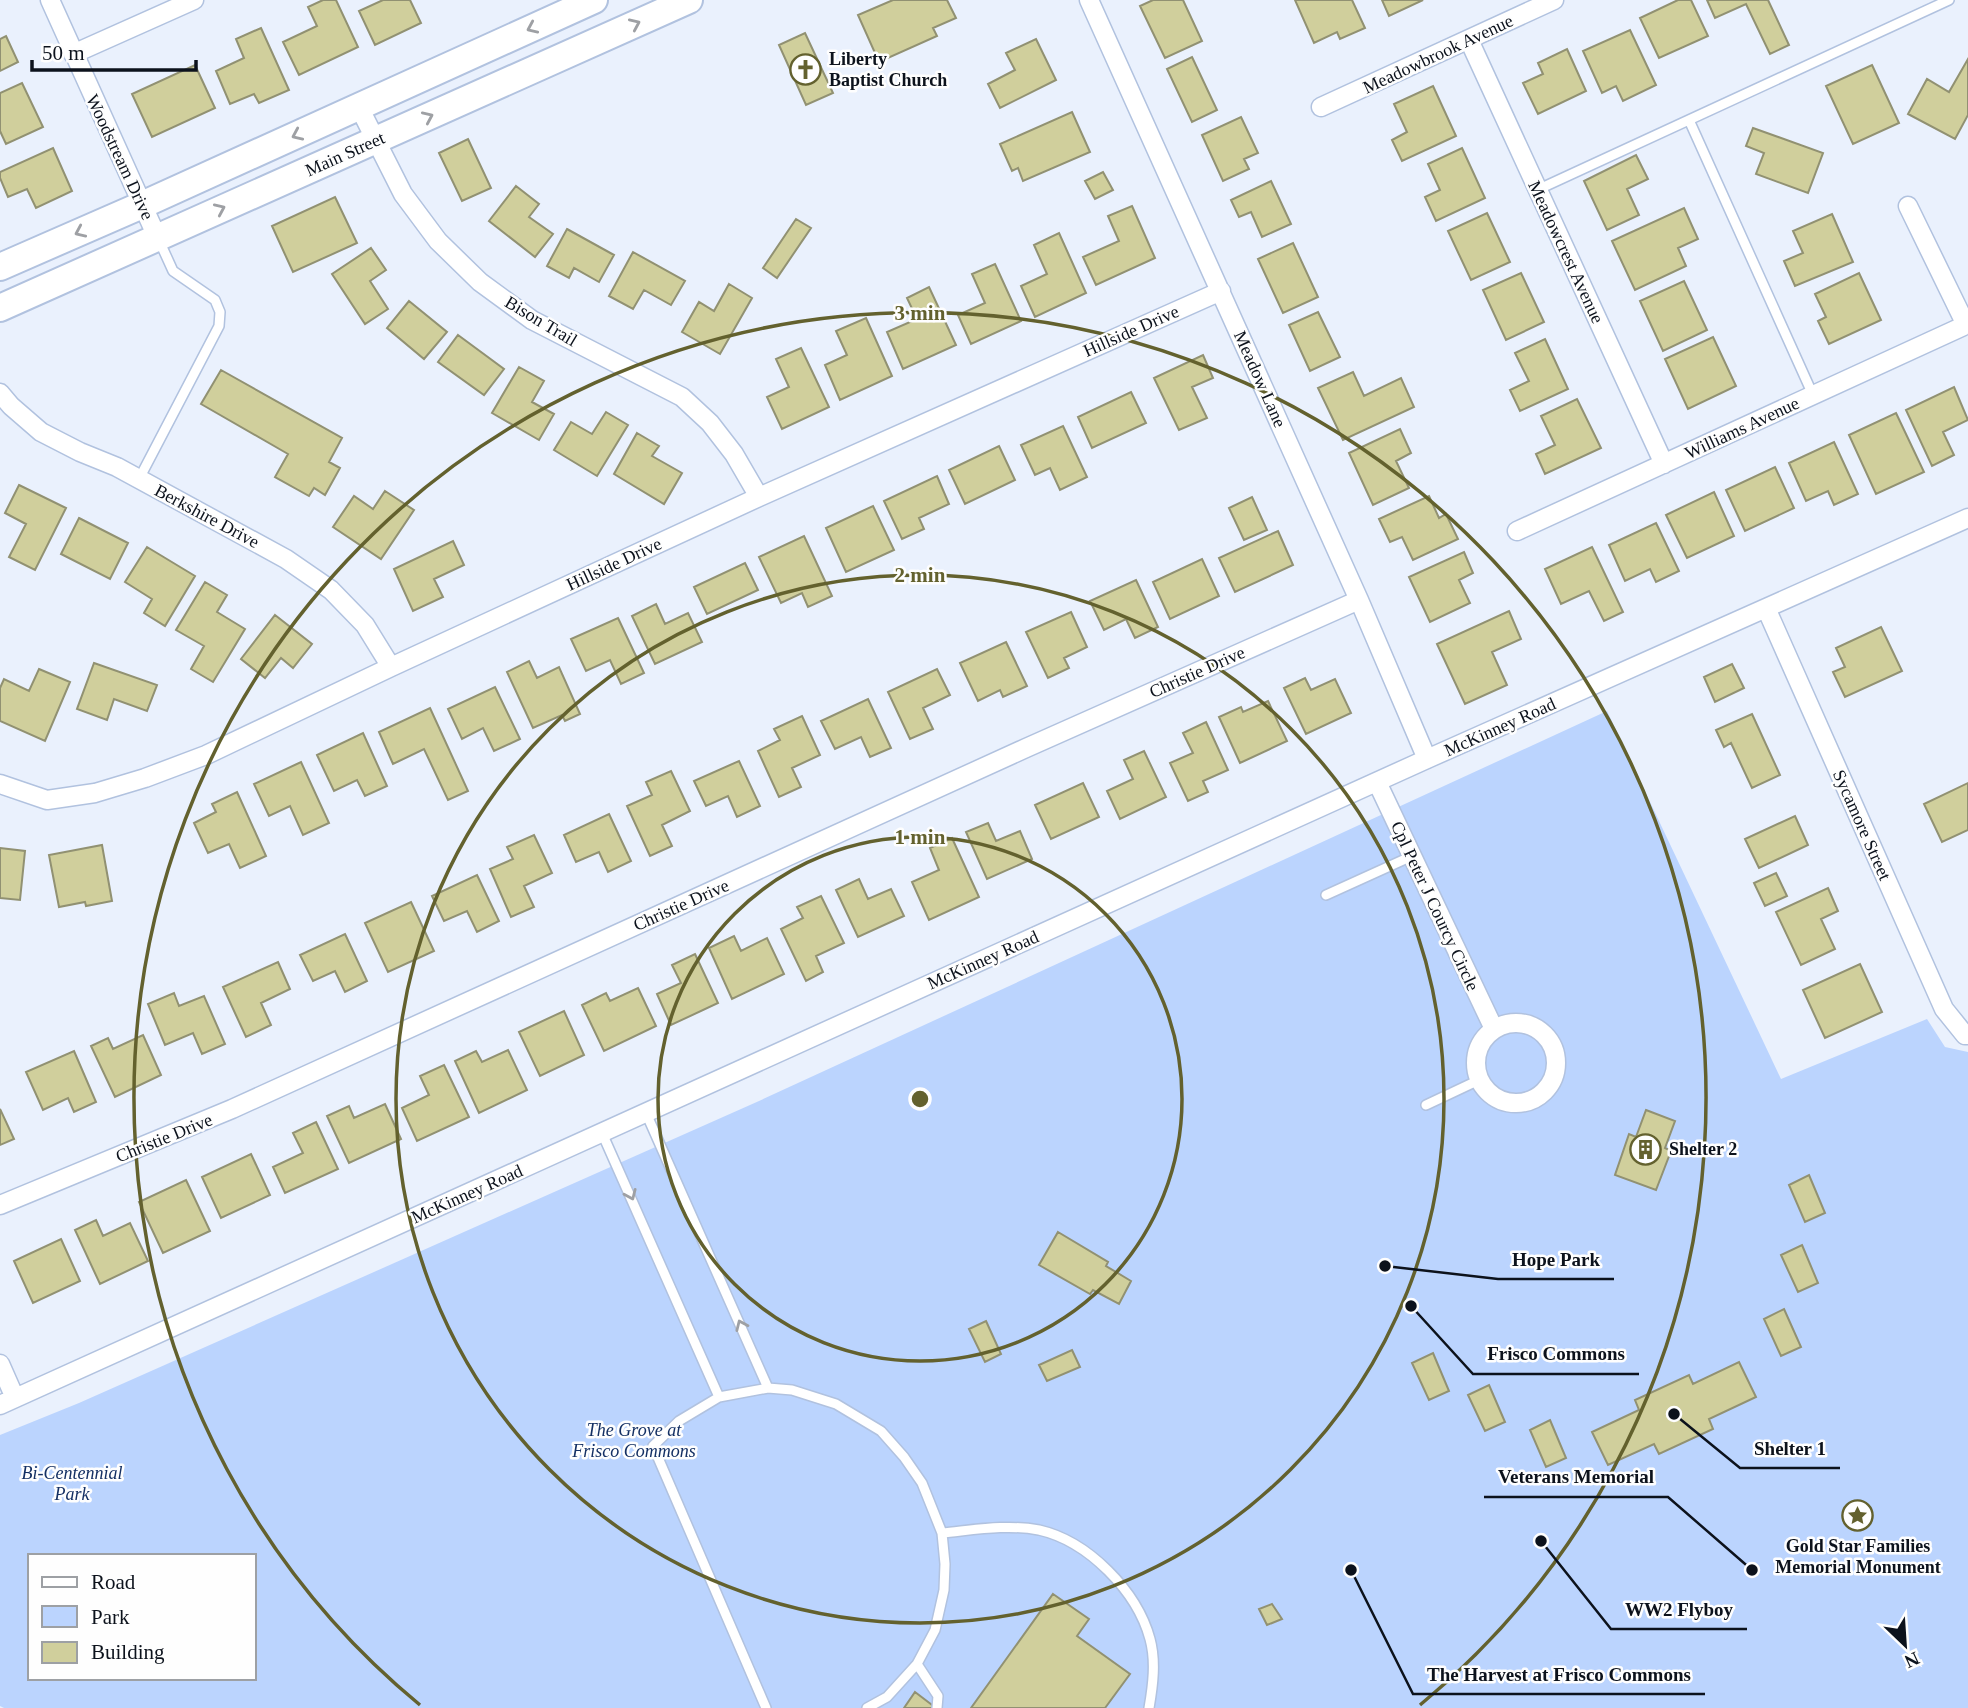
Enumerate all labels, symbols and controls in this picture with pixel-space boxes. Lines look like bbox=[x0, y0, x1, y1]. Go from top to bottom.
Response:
street label: Meadowbrook Avenue bbox=[1360, 10, 1516, 98]
one-way arrow bbox=[628, 18, 640, 32]
one-way arrow bbox=[527, 20, 539, 34]
scale bar bbox=[32, 28, 196, 72]
text: 50 m bbox=[42, 41, 85, 65]
place label: Liberty Baptist Church bbox=[829, 49, 947, 90]
church icon: Liberty Baptist Church bbox=[789, 52, 823, 86]
street label: Woodstream Drive bbox=[82, 91, 158, 223]
one-way arrow bbox=[421, 111, 433, 125]
one-way arrow bbox=[292, 127, 304, 141]
street label: Main Street bbox=[302, 128, 388, 180]
street label: Meadowcrest Avenue bbox=[1524, 177, 1608, 327]
one-way arrow bbox=[212, 203, 225, 217]
one-way arrow bbox=[74, 224, 87, 238]
street label: Bison Trail bbox=[501, 292, 581, 350]
text: 3 min bbox=[895, 301, 946, 325]
street label: Hillside Drive bbox=[1080, 301, 1182, 361]
street label: Meadow Lane bbox=[1230, 328, 1290, 430]
street label: Williams Avenue bbox=[1682, 393, 1802, 463]
street label: Berkshire Drive bbox=[151, 480, 263, 552]
street label: Hillside Drive bbox=[563, 533, 665, 595]
text: 2 min bbox=[895, 563, 946, 587]
street label: Christie Drive bbox=[1146, 642, 1248, 702]
street label: McKinney Road bbox=[1441, 694, 1559, 760]
street label: Sycamore Street bbox=[1829, 767, 1895, 883]
street label: Cpl Peter J Courcy Circle bbox=[1387, 818, 1483, 994]
text: 1 min bbox=[895, 825, 946, 849]
street label: Christie Drive bbox=[630, 875, 732, 935]
street label: McKinney Road bbox=[924, 927, 1042, 993]
centre of rings bbox=[908, 1087, 932, 1111]
street label: Christie Drive bbox=[113, 1110, 215, 1166]
building icon: Shelter 2 bbox=[1629, 1132, 1663, 1166]
place label: Shelter 2 bbox=[1669, 1139, 1737, 1159]
street label: McKinney Road bbox=[408, 1161, 526, 1227]
one-way arrow bbox=[622, 1188, 636, 1200]
callout: Hope Park bbox=[1498, 1239, 1614, 1279]
text: Hope Park bbox=[1512, 1249, 1600, 1270]
one-way arrow bbox=[735, 1320, 749, 1333]
callout: Frisco Commons bbox=[1473, 1334, 1639, 1374]
text: Frisco Commons bbox=[1487, 1343, 1625, 1364]
park label: The Grove at Frisco Commons bbox=[571, 1420, 696, 1461]
callout: Shelter 1 bbox=[1740, 1428, 1840, 1468]
text: Shelter 1 bbox=[1754, 1438, 1826, 1459]
callout: Veterans Memorial bbox=[1484, 1457, 1668, 1497]
park label: Bi-Centennial Park bbox=[22, 1463, 122, 1504]
text: Veterans Memorial bbox=[1498, 1466, 1654, 1487]
place icon: Gold Star Families Memorial Monument bbox=[1841, 1498, 1875, 1532]
place label: Gold Star Families Memorial Monument bbox=[1775, 1536, 1941, 1577]
legend bbox=[28, 1554, 256, 1680]
text: Road bbox=[91, 1570, 136, 1594]
callout: WW2 Flyboy bbox=[1611, 1589, 1747, 1629]
text: WW2 Flyboy bbox=[1625, 1599, 1734, 1620]
text: Park bbox=[91, 1605, 130, 1629]
north arrow bbox=[1870, 1610, 1940, 1680]
text: Building bbox=[91, 1640, 165, 1664]
text: N bbox=[1901, 1648, 1923, 1672]
callout: The Harvest at Frisco Commons bbox=[1413, 1654, 1705, 1694]
text: The Harvest at Frisco Commons bbox=[1427, 1664, 1691, 1685]

